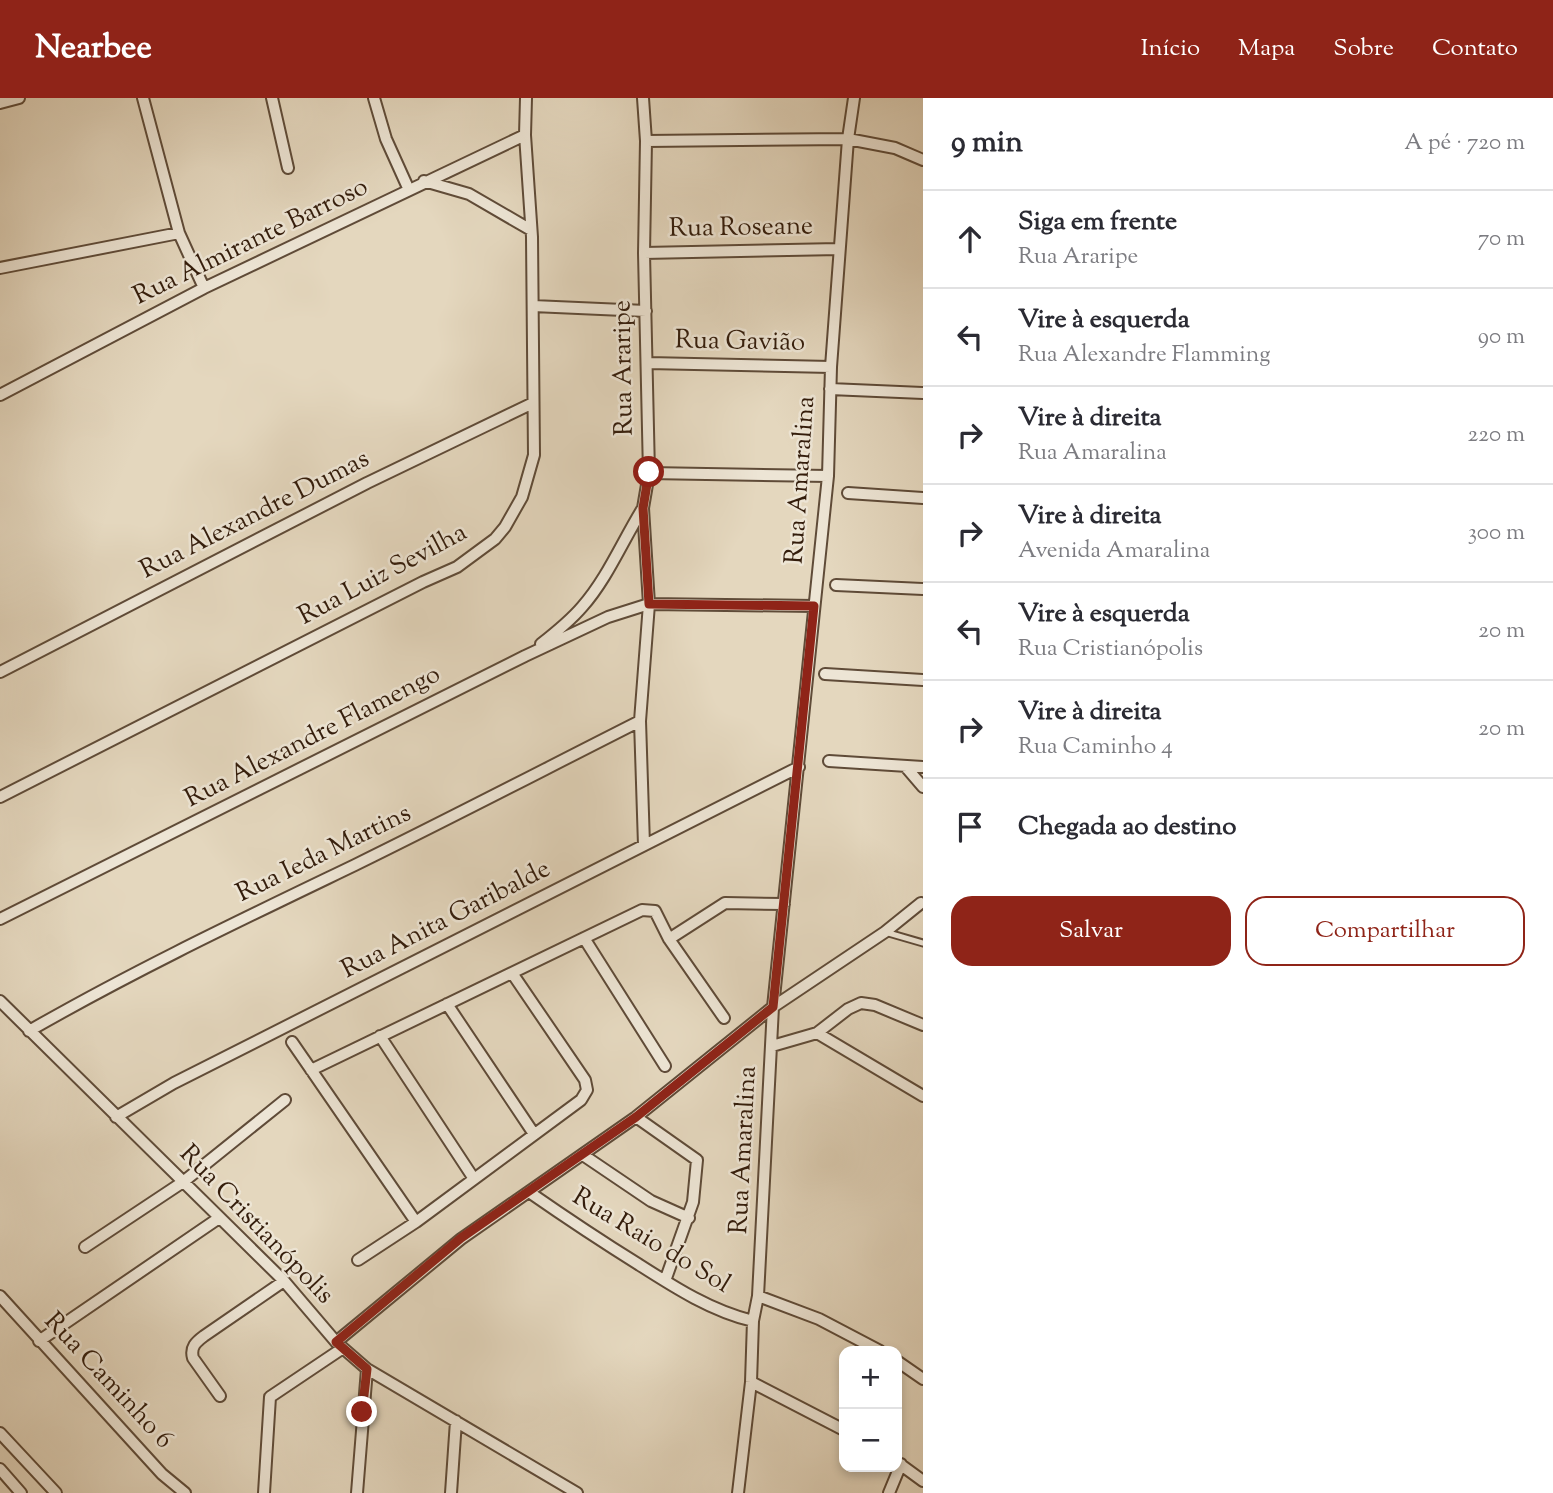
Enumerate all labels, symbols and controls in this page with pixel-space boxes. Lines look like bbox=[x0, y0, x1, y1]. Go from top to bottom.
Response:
text: Nearbee bbox=[35, 25, 152, 73]
text: Início bbox=[1141, 32, 1200, 66]
text: Mapa bbox=[1238, 32, 1295, 66]
text: Sobre bbox=[1333, 32, 1394, 66]
text: Contato bbox=[1432, 32, 1518, 66]
text: 9 min bbox=[951, 122, 1023, 165]
text: A pé · 720 m bbox=[1404, 127, 1525, 160]
street label: Rua Almirante Barroso bbox=[127, 169, 375, 315]
text: Siga em frente bbox=[1018, 204, 1177, 241]
street label: Rua Roseane bbox=[669, 208, 813, 248]
icon: ahead bbox=[951, 220, 989, 258]
text: 70 m bbox=[1478, 223, 1525, 256]
text: Rua Araripe bbox=[1018, 241, 1138, 274]
street label: Rua Araripe bbox=[604, 300, 644, 436]
text: Vire à esquerda bbox=[1018, 302, 1190, 339]
icon: left bbox=[951, 318, 989, 356]
text: 90 m bbox=[1478, 321, 1525, 354]
street label: Rua Gavião bbox=[675, 322, 805, 362]
text: Rua Alexandre Flamming bbox=[1018, 339, 1270, 372]
street label: Rua Amaralina bbox=[777, 395, 825, 565]
text: Vire à direita bbox=[1018, 400, 1162, 437]
icon: right bbox=[951, 416, 989, 454]
text: 220 m bbox=[1467, 419, 1525, 452]
text: Rua Amaralina bbox=[1018, 437, 1167, 470]
street label: Rua Alexandre Dumas bbox=[134, 441, 376, 589]
route start bbox=[633, 456, 664, 487]
text: Vire à direita bbox=[1018, 498, 1162, 535]
icon: right bbox=[951, 514, 989, 552]
street label: Rua Luiz Sevilha bbox=[292, 515, 474, 635]
text: 300 m bbox=[1468, 517, 1525, 550]
text: Avenida Amaralina bbox=[1018, 535, 1210, 568]
text: Vire à esquerda bbox=[1018, 596, 1190, 633]
icon: left bbox=[951, 612, 989, 650]
text: 20 m bbox=[1478, 615, 1525, 648]
text: Rua Cristianópolis bbox=[1018, 633, 1203, 666]
street label: Rua Alexandre Flamengo bbox=[179, 656, 447, 818]
text: Vire à direita bbox=[1018, 694, 1162, 731]
icon: right bbox=[951, 710, 989, 748]
text: 20 m bbox=[1478, 713, 1525, 746]
text: Rua Caminho 4 bbox=[1018, 731, 1173, 764]
street label: Rua Ieda Martins bbox=[230, 796, 418, 912]
icon: arrive bbox=[951, 808, 989, 846]
text: Chegada ao destino bbox=[1018, 809, 1236, 846]
street label: Rua Anita Garibalde bbox=[335, 851, 557, 989]
button: Salvar bbox=[951, 896, 1231, 966]
button: Compartilhar bbox=[1245, 896, 1525, 966]
street label: Rua Amaralina bbox=[721, 1065, 767, 1235]
street label: Rua Cristianópolis bbox=[170, 1137, 342, 1313]
street label: Rua Raio do Sol bbox=[565, 1179, 737, 1303]
street label: Rua Caminho 6 bbox=[35, 1304, 181, 1458]
map controls bbox=[839, 1346, 902, 1472]
button: + bbox=[839, 1346, 902, 1409]
route end bbox=[346, 1396, 377, 1427]
button: − bbox=[839, 1409, 902, 1472]

